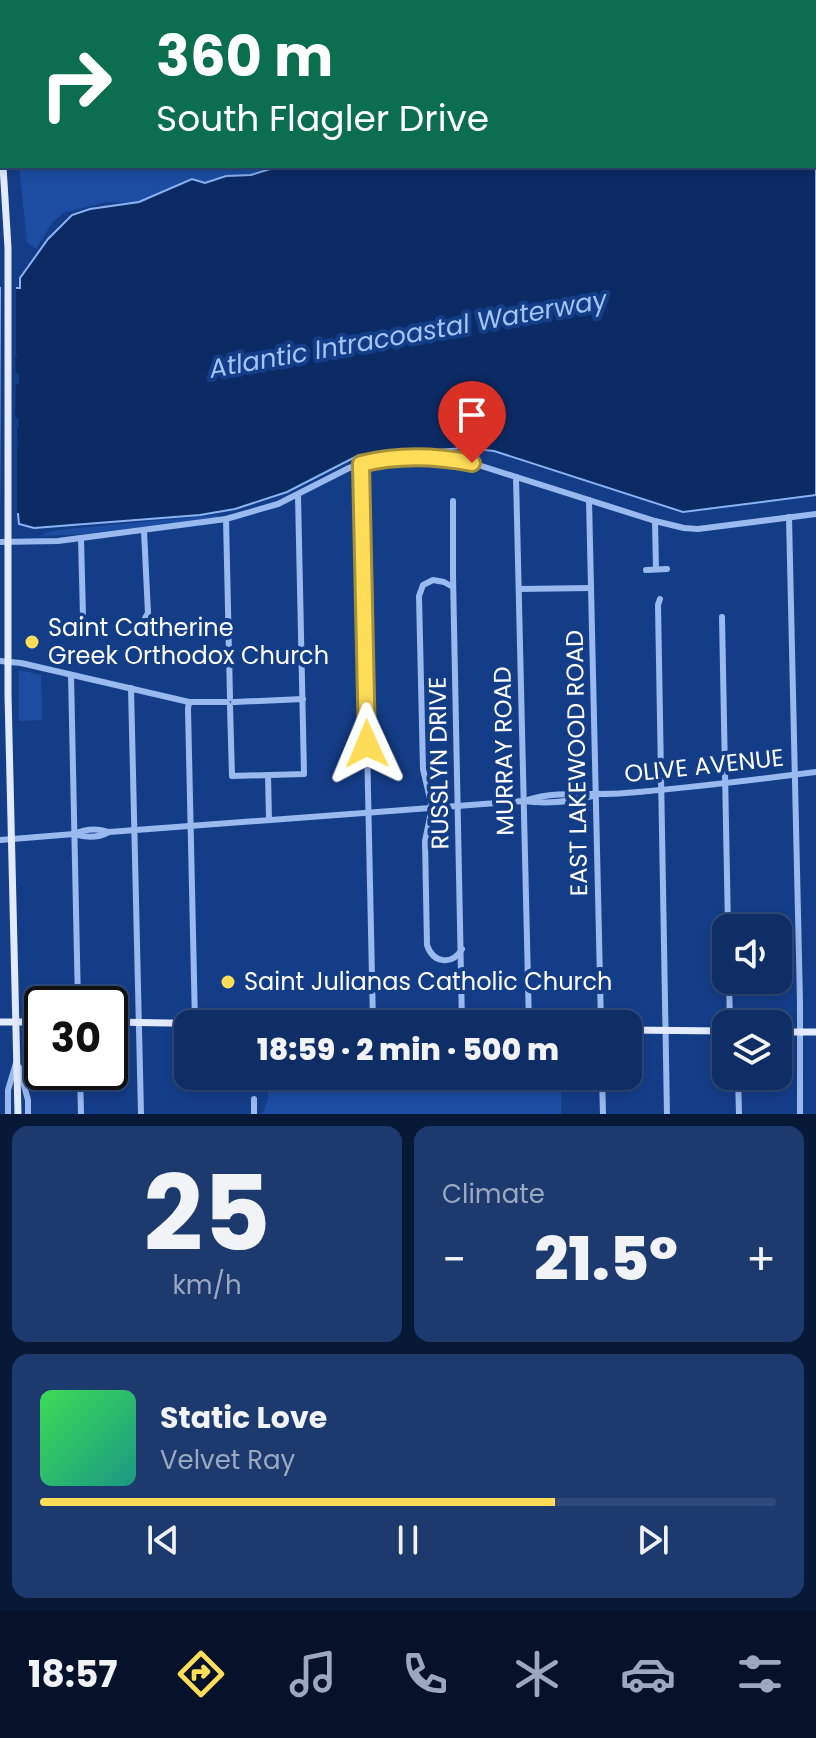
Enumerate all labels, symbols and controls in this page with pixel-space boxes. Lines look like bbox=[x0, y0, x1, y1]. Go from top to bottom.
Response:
text: 360 m bbox=[156, 17, 333, 96]
icon: right bbox=[24, 32, 128, 136]
text: South Flagler Drive bbox=[156, 93, 489, 144]
water label: Atlantic Intracoastal Waterway bbox=[205, 281, 611, 387]
pin bbox=[438, 381, 506, 463]
icon: arrive bbox=[450, 393, 494, 437]
place label: Saint Catherine Greek Orthodox Church bbox=[48, 611, 329, 672]
street label: EAST LAKEWOOD ROAD bbox=[558, 630, 595, 896]
marker: Saint Catherine Greek Orthodox Church bbox=[23, 633, 41, 651]
street label: MURRAY ROAD bbox=[486, 666, 521, 836]
street label: RUSSLYN DRIVE bbox=[420, 676, 457, 850]
position arrow bbox=[325, 702, 409, 786]
street label: OLIVE AVENUE bbox=[623, 741, 785, 790]
map controls bbox=[712, 914, 792, 1090]
button: sound bbox=[712, 914, 792, 994]
place label: Saint Julianas Catholic Church bbox=[244, 965, 612, 998]
marker: Saint Julianas Catholic Church bbox=[219, 973, 237, 991]
speed limit sign: 30 bbox=[24, 986, 128, 1090]
button: layers bbox=[712, 1010, 792, 1090]
text: 18:59 · 2 min · 500 m bbox=[257, 1028, 559, 1071]
text: 25 bbox=[144, 1141, 270, 1286]
text: Climate bbox=[442, 1176, 545, 1212]
text: 21.5° bbox=[534, 1217, 678, 1301]
text: − bbox=[442, 1229, 466, 1290]
text: + bbox=[746, 1229, 776, 1290]
text: km/h bbox=[172, 1267, 242, 1303]
text: Static Love bbox=[160, 1396, 327, 1439]
text: Velvet Ray bbox=[160, 1442, 295, 1478]
icon: previous bbox=[141, 1518, 185, 1562]
icon: pause bbox=[386, 1518, 430, 1562]
icon: next bbox=[631, 1518, 675, 1562]
icon: directions bbox=[173, 1646, 229, 1702]
icon: music bbox=[285, 1646, 341, 1702]
icon: phone bbox=[397, 1646, 453, 1702]
icon: climate bbox=[509, 1646, 565, 1702]
icon: car bbox=[620, 1646, 676, 1702]
icon: filters bbox=[732, 1646, 788, 1702]
text: 18:57 bbox=[28, 1649, 118, 1700]

